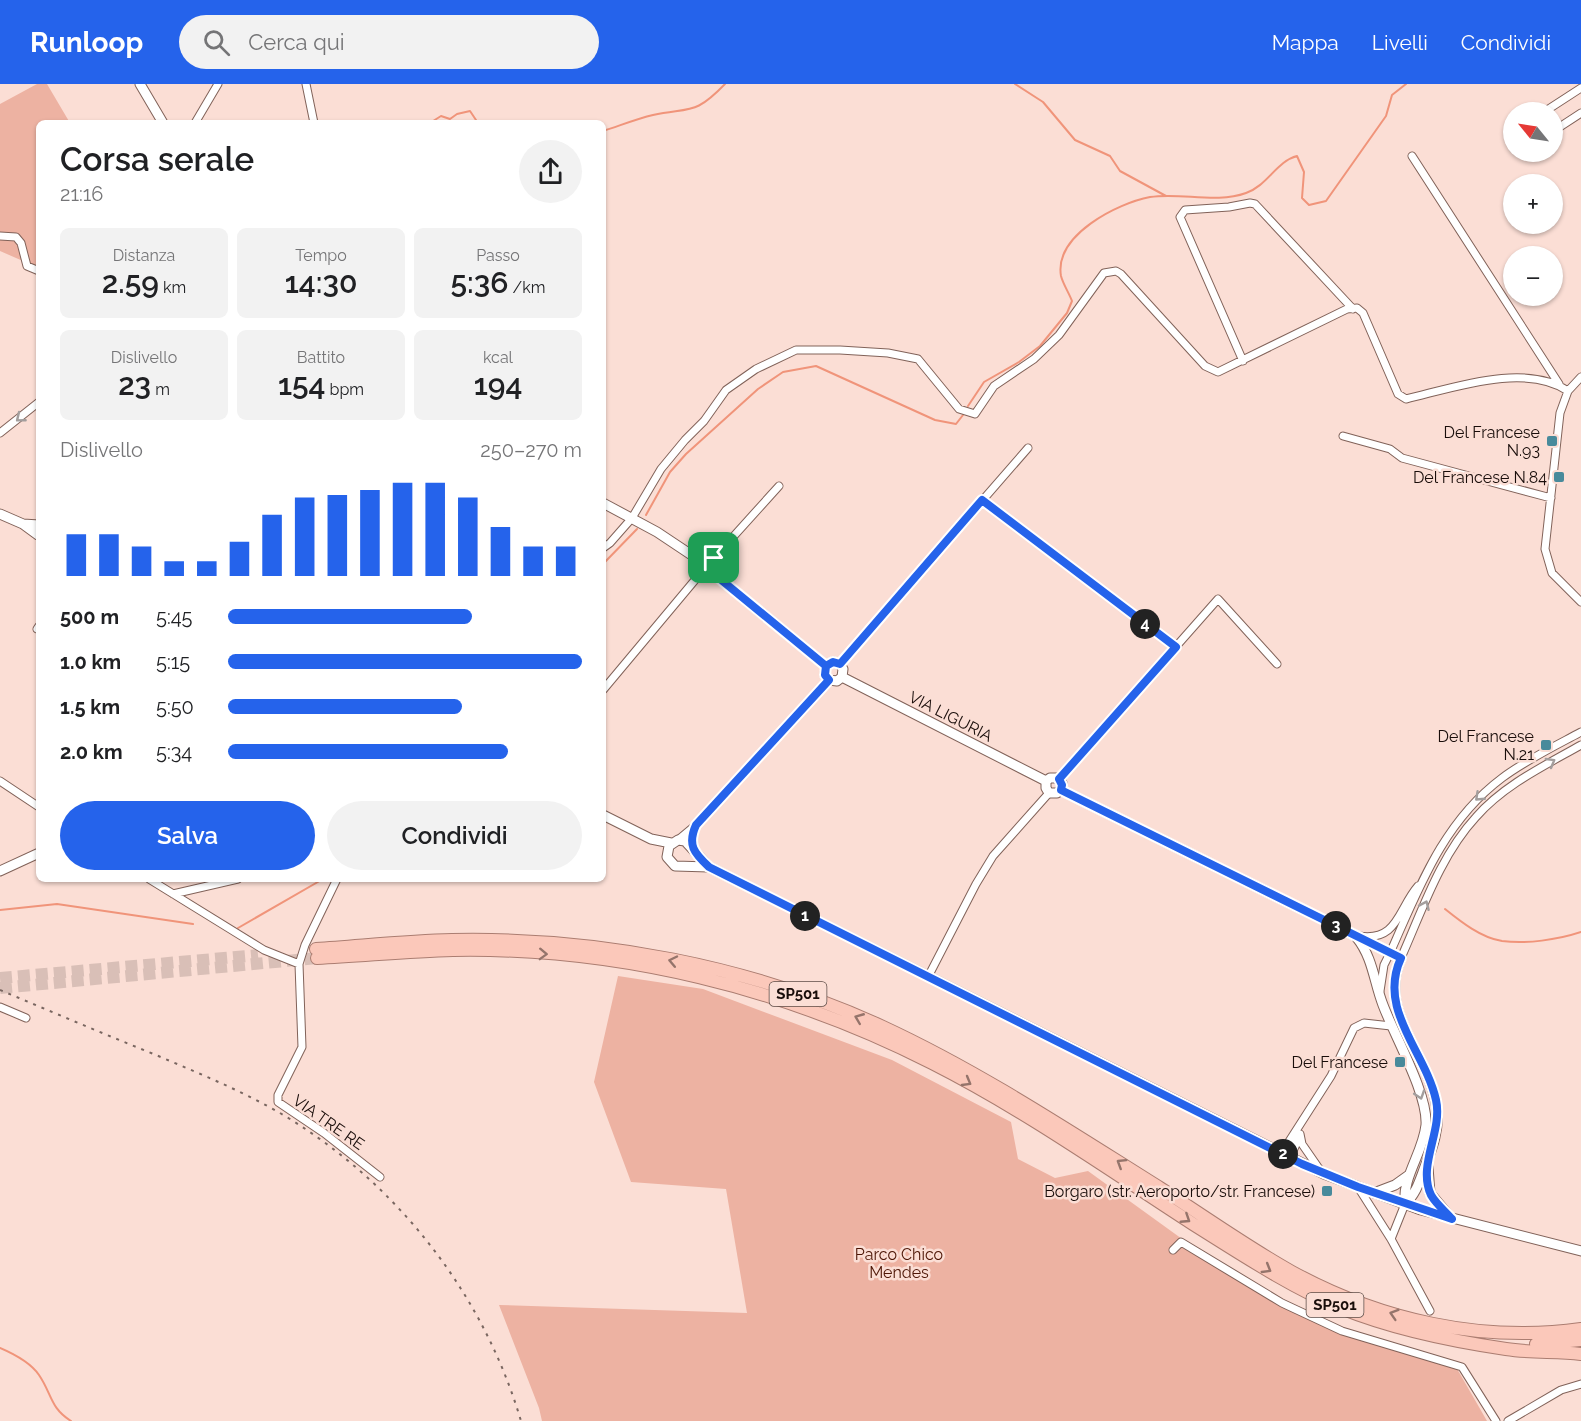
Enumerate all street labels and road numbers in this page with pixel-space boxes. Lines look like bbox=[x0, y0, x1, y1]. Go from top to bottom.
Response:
street label: VIA LIGURIA bbox=[906, 687, 996, 746]
road number: SP501 bbox=[770, 982, 826, 1006]
street label: VIA TRE RE bbox=[289, 1091, 368, 1154]
road number: SP501 bbox=[1306, 1293, 1364, 1317]

